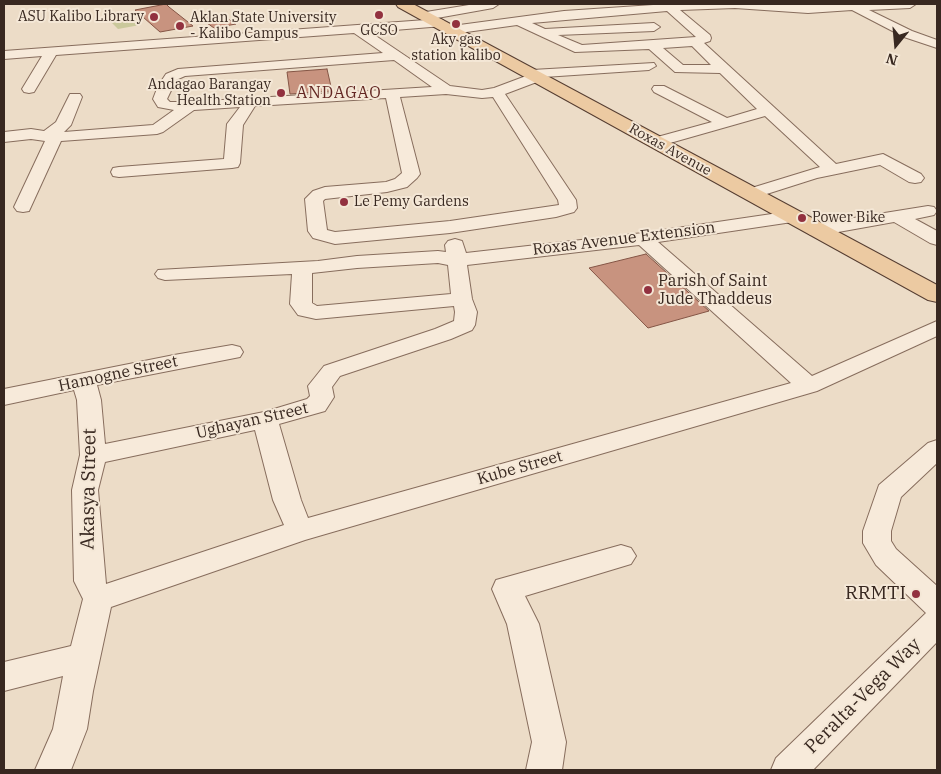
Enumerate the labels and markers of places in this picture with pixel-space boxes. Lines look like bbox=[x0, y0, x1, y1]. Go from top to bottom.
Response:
place label: ASU Kalibo Library bbox=[18, 9, 144, 25]
marker: GCSO bbox=[373, 9, 385, 21]
place label: Aklan State University - Kalibo Campus bbox=[190, 10, 336, 42]
marker: ASU Kalibo Library bbox=[148, 11, 160, 23]
marker: Aky gas station kalibo bbox=[450, 18, 462, 30]
marker: Aklan State University - Kalibo Campus bbox=[174, 20, 186, 32]
place label: GCSO bbox=[360, 23, 398, 39]
place label: Aky gas station kalibo bbox=[411, 32, 501, 64]
place label: Andagao Barangay Health Station bbox=[148, 77, 271, 110]
marker: Andagao Barangay Health Station bbox=[275, 87, 287, 99]
place label: Le Pemy Gardens bbox=[354, 194, 469, 210]
marker: Le Pemy Gardens bbox=[338, 196, 350, 208]
place label: Power Bike bbox=[812, 210, 885, 226]
marker: Power Bike bbox=[796, 212, 808, 224]
place label: Parish of Saint Jude Thaddeus bbox=[658, 271, 772, 309]
marker: Parish of Saint Jude Thaddeus bbox=[642, 284, 654, 296]
place label: RRMTI bbox=[845, 583, 906, 605]
marker: RRMTI bbox=[910, 588, 922, 600]

